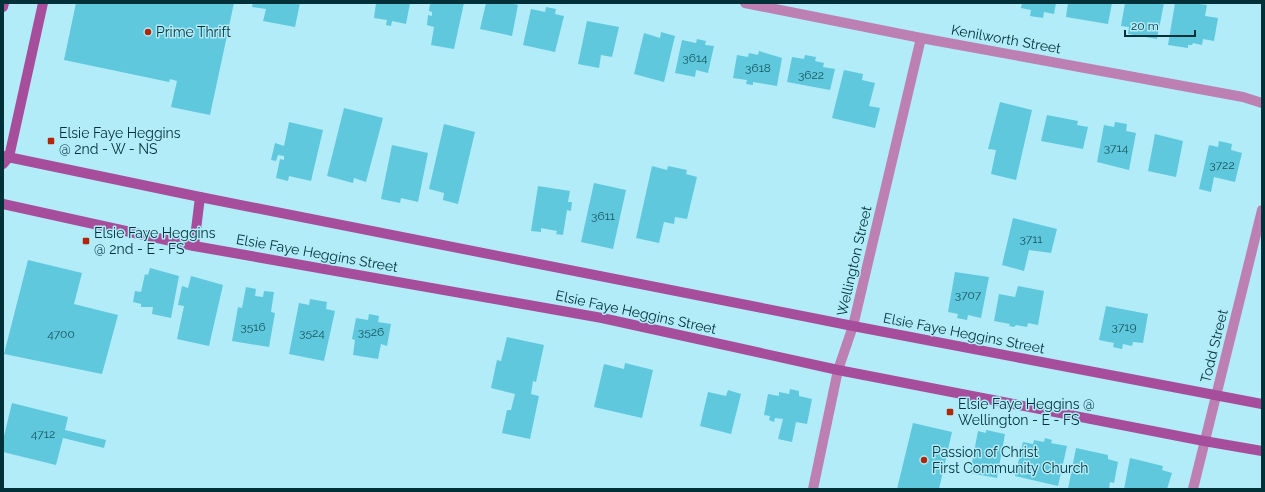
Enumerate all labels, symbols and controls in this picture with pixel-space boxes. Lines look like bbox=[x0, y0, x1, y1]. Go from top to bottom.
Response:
scale bar bbox=[1125, 12, 1195, 38]
text: 20 m bbox=[1131, 19, 1159, 33]
street label: Kenilworth Street bbox=[950, 21, 1062, 57]
place label: Prime Thrift bbox=[156, 24, 231, 40]
marker: Prime Thrift bbox=[143, 27, 153, 37]
house number: 3614 bbox=[682, 51, 708, 65]
house number: 3618 bbox=[745, 61, 771, 75]
house number: 3622 bbox=[798, 68, 824, 82]
place label: Elsie Faye Heggins @ 2nd - W - NS bbox=[59, 125, 181, 157]
marker: Elsie Faye Heggins @ 2nd - W - NS bbox=[46, 136, 56, 146]
house number: 3714 bbox=[1104, 141, 1129, 155]
house number: 3722 bbox=[1209, 158, 1235, 172]
street label: Wellington Street bbox=[834, 204, 875, 318]
house number: 3611 bbox=[591, 209, 615, 223]
place label: Elsie Faye Heggins @ 2nd - E - FS bbox=[94, 225, 216, 257]
street label: Elsie Faye Heggins Street bbox=[235, 231, 399, 275]
house number: 3711 bbox=[1019, 232, 1043, 246]
marker: Elsie Faye Heggins @ 2nd - E - FS bbox=[81, 236, 91, 246]
street label: Elsie Faye Heggins Street bbox=[554, 287, 718, 337]
house number: 3707 bbox=[955, 288, 982, 302]
street label: Todd Street bbox=[1197, 307, 1231, 384]
street label: Elsie Faye Heggins Street bbox=[882, 310, 1046, 357]
house number: 3516 bbox=[240, 320, 266, 334]
house number: 3719 bbox=[1112, 320, 1136, 334]
house number: 3526 bbox=[358, 325, 384, 339]
house number: 3524 bbox=[299, 326, 325, 340]
house number: 4700 bbox=[47, 327, 75, 341]
place label: Elsie Faye Heggins @ Wellington - E - FS bbox=[958, 396, 1095, 428]
marker: Elsie Faye Heggins @ Wellington - E - FS bbox=[945, 407, 955, 417]
house number: 4712 bbox=[31, 427, 55, 441]
place label: Passion of Christ First Community Church bbox=[932, 444, 1089, 476]
marker: Passion of Christ First Community Church bbox=[919, 455, 929, 465]

